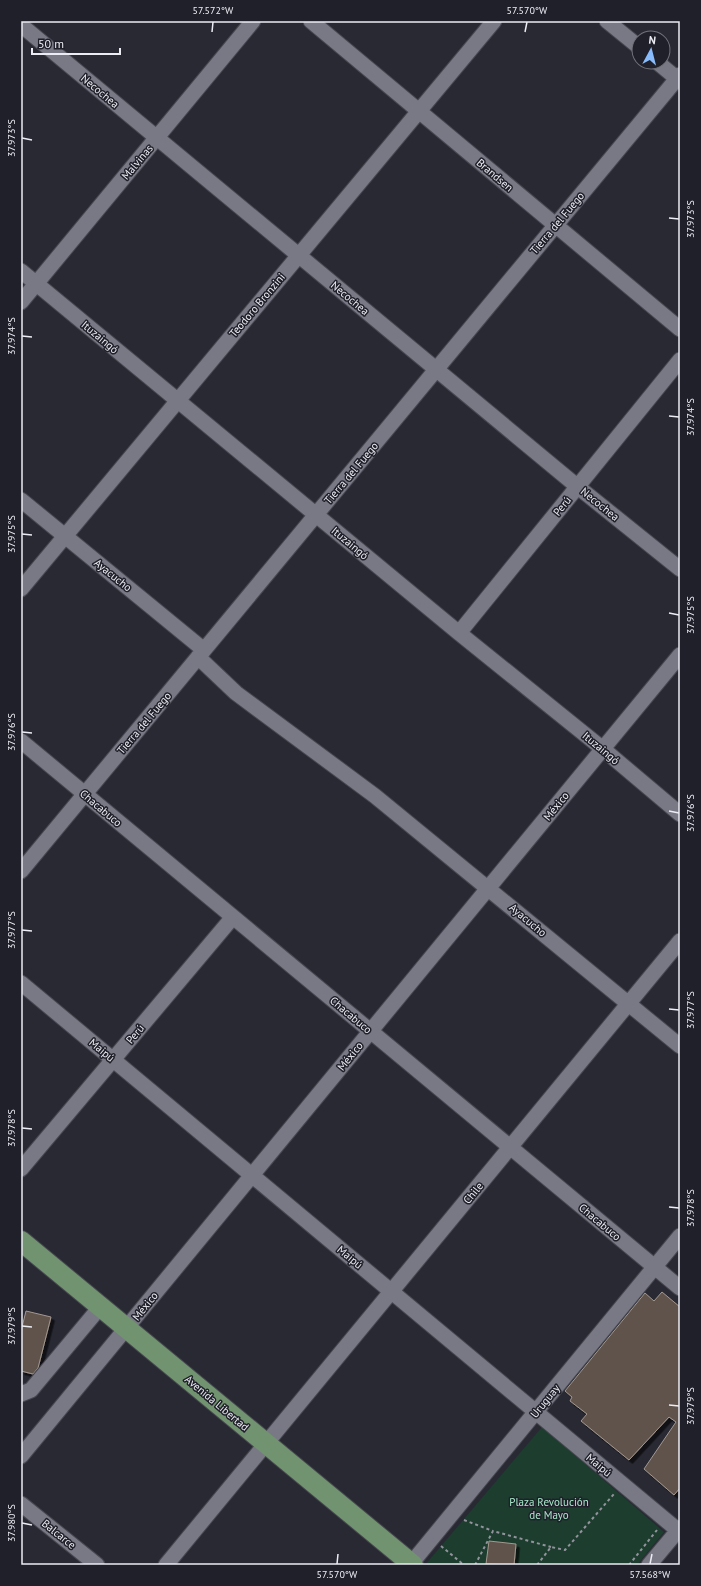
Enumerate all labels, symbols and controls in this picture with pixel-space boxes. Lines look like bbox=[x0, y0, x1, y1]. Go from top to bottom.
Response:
text: 57.572°W bbox=[193, 4, 234, 17]
text: 57.570°W bbox=[507, 4, 548, 17]
scale bar bbox=[32, 30, 120, 56]
north arrow bbox=[631, 30, 671, 70]
text: N bbox=[648, 33, 657, 47]
text: 50 m bbox=[38, 36, 64, 51]
street label: Necochea bbox=[78, 71, 122, 111]
text: 37.973°S bbox=[5, 119, 18, 157]
street label: Malvinas bbox=[118, 141, 156, 182]
street label: Brandsen bbox=[474, 156, 516, 194]
street label: Tierra del Fuego bbox=[527, 189, 587, 257]
text: 37.973°S bbox=[684, 200, 697, 238]
street label: Teodoro Bronzini bbox=[226, 270, 288, 340]
street label: Necochea bbox=[328, 278, 372, 318]
text: 37.974°S bbox=[5, 317, 18, 355]
street label: Ituzaingó bbox=[79, 317, 121, 357]
text: 37.974°S bbox=[684, 398, 697, 436]
street label: Tierra del Fuego bbox=[321, 439, 381, 507]
street label: Necochea bbox=[578, 484, 622, 524]
street label: Perú bbox=[550, 493, 574, 519]
text: 37.975°S bbox=[5, 515, 18, 553]
street label: Ituzaingó bbox=[329, 523, 371, 563]
street label: Ayacucho bbox=[91, 556, 135, 594]
text: 37.975°S bbox=[684, 596, 697, 634]
street label: Tierra del Fuego bbox=[114, 689, 174, 757]
text: 37.976°S bbox=[5, 713, 18, 751]
street label: Ituzaingó bbox=[580, 728, 622, 768]
street label: Chacabuco bbox=[77, 786, 125, 830]
street label: México bbox=[540, 789, 572, 823]
text: 37.976°S bbox=[684, 794, 697, 832]
street label: Ayacucho bbox=[506, 900, 550, 940]
text: 37.977°S bbox=[5, 911, 18, 949]
text: 37.977°S bbox=[684, 991, 697, 1029]
street label: Chacabuco bbox=[327, 993, 375, 1037]
street label: Perú bbox=[123, 1021, 147, 1047]
street label: Maipú bbox=[86, 1035, 118, 1065]
street label: México bbox=[334, 1039, 366, 1073]
text: 37.978°S bbox=[5, 1109, 18, 1147]
street label: Chile bbox=[460, 1179, 486, 1207]
text: 37.978°S bbox=[684, 1189, 697, 1227]
street label: Chacabuco bbox=[576, 1200, 624, 1244]
street label: Maipú bbox=[334, 1242, 366, 1272]
street label: México bbox=[129, 1289, 161, 1323]
text: 37.979°S bbox=[5, 1307, 18, 1345]
street label: Avenida Libertad bbox=[182, 1372, 252, 1434]
street label: Uruguay bbox=[527, 1381, 563, 1421]
text: 37.979°S bbox=[684, 1387, 697, 1425]
street label: Maipú bbox=[583, 1450, 615, 1480]
park label: Plaza Revolución de Mayo bbox=[509, 1495, 589, 1522]
text: 37.980°S bbox=[5, 1504, 18, 1542]
street label: Balcarce bbox=[39, 1516, 79, 1552]
text: 57.570°W bbox=[317, 1568, 358, 1581]
text: 57.568°W bbox=[630, 1568, 671, 1581]

